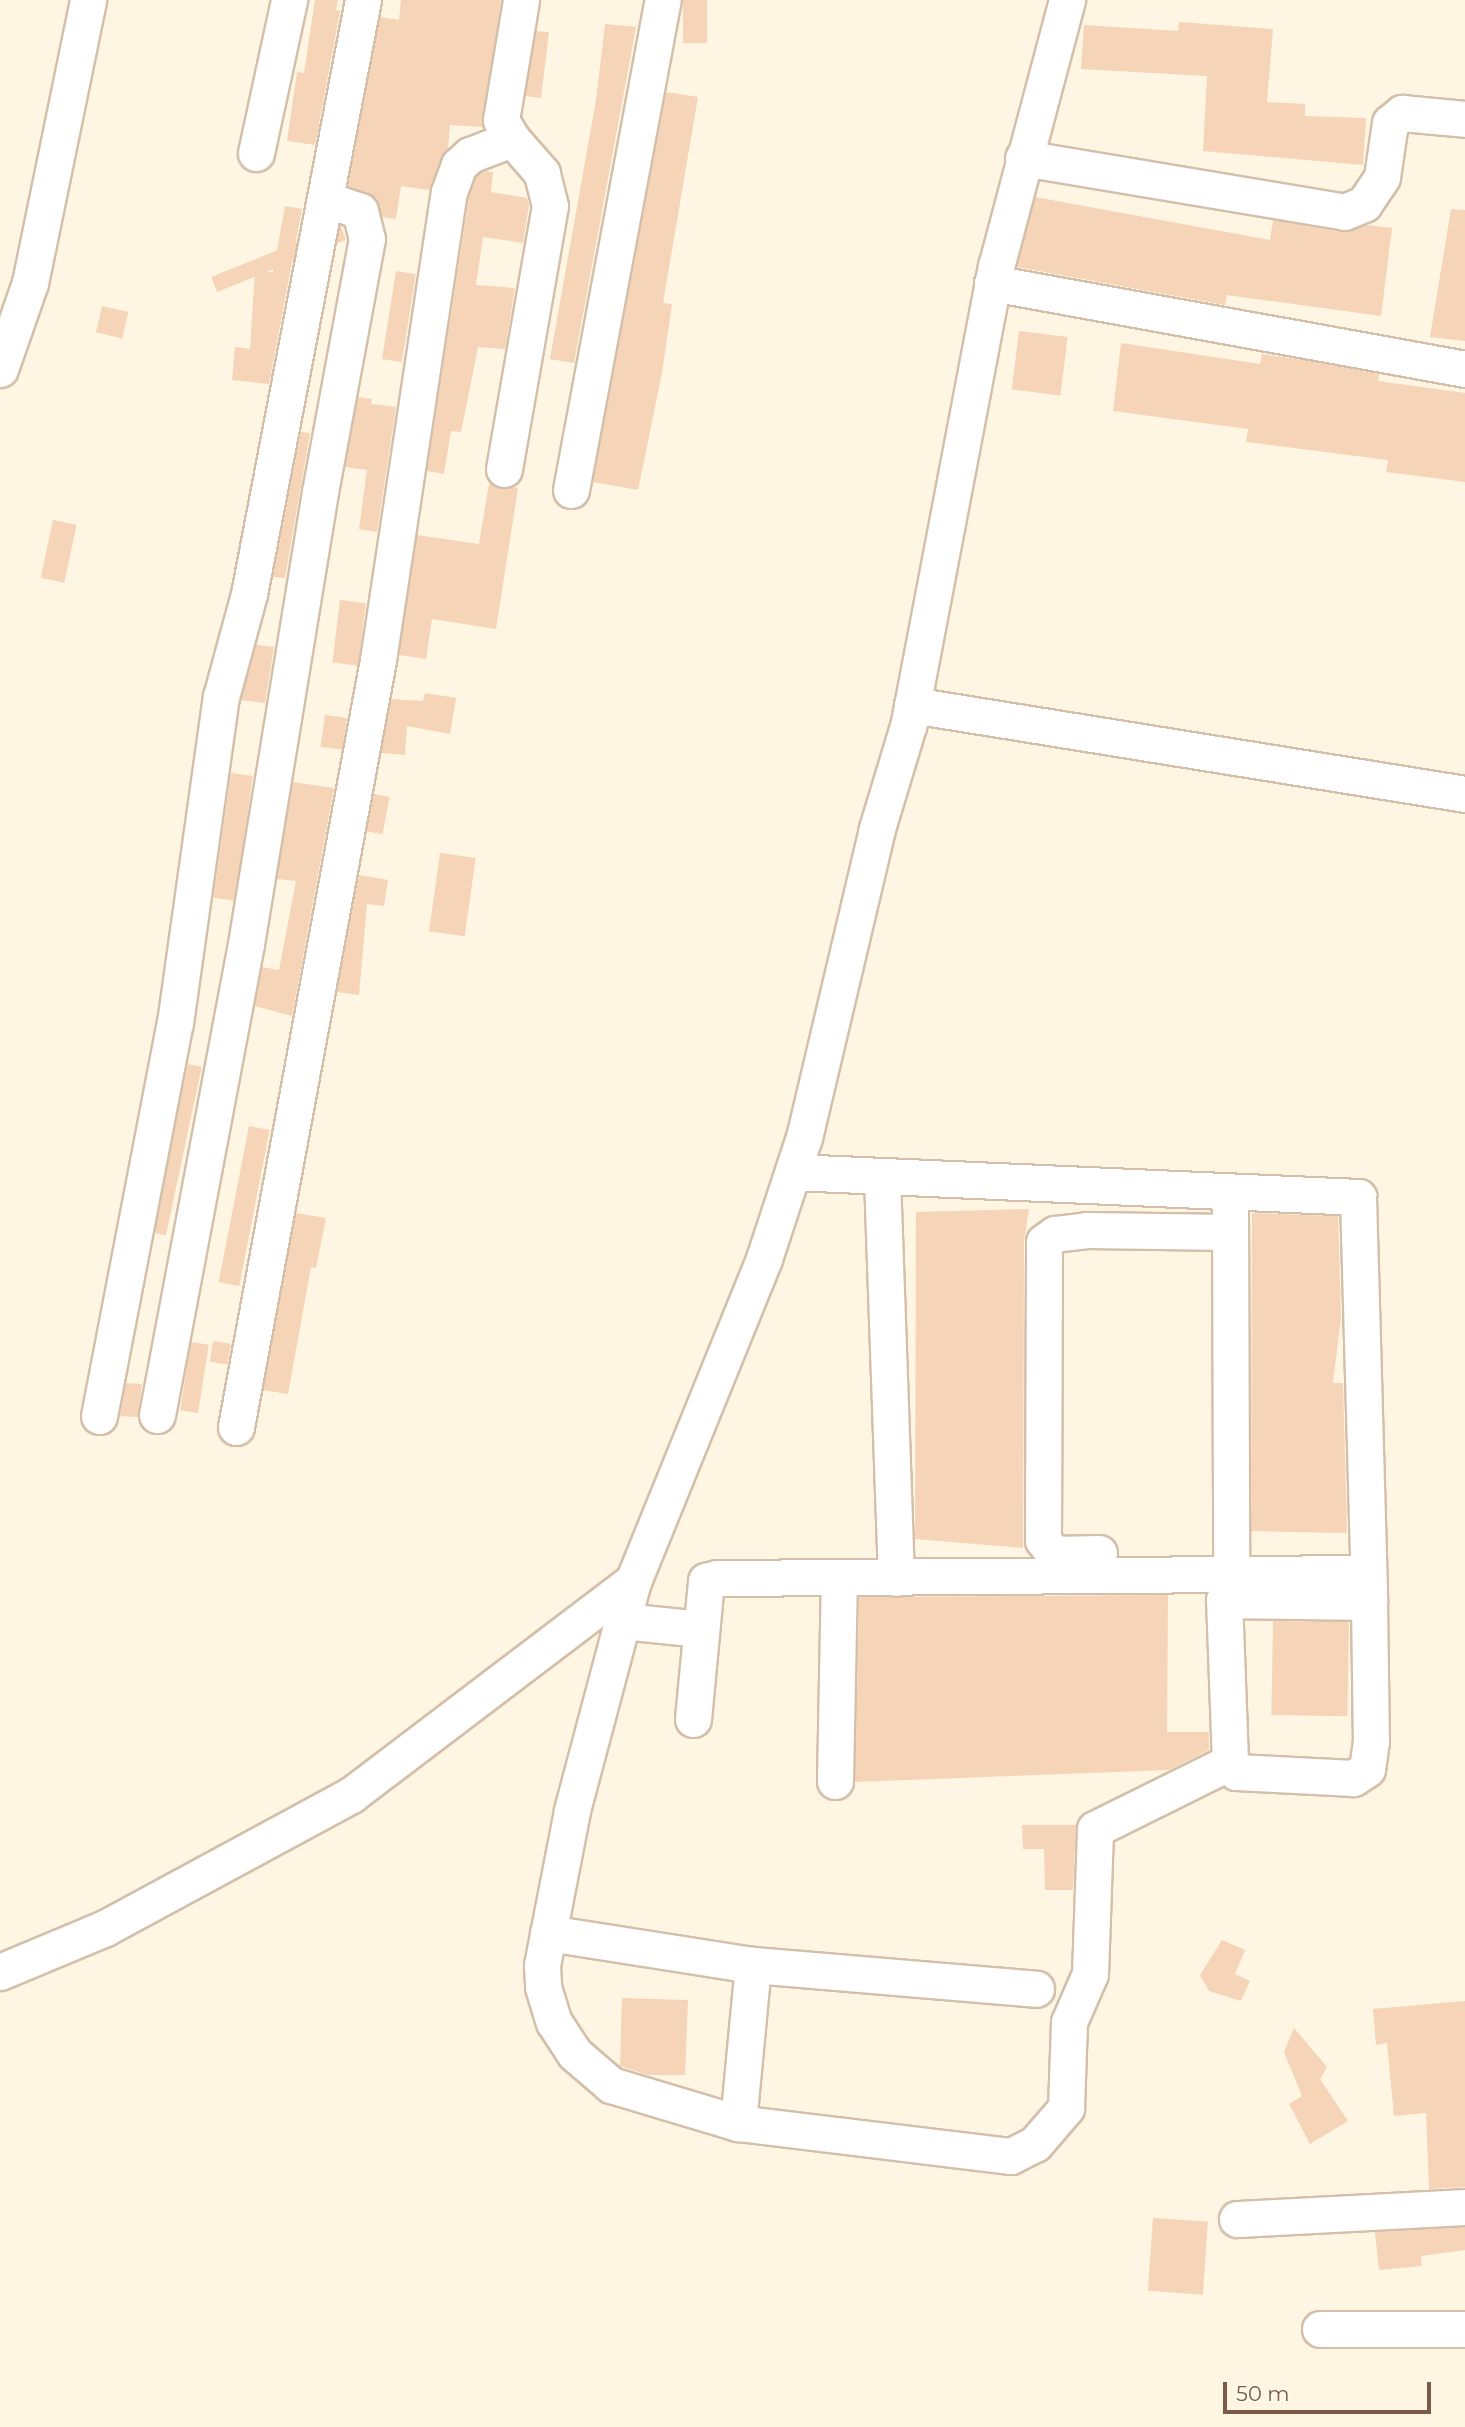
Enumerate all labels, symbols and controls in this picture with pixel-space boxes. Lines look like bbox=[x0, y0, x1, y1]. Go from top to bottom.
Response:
scale bar bbox=[1227, 2368, 1435, 2412]
text: 50 m bbox=[1236, 2381, 1290, 2406]

